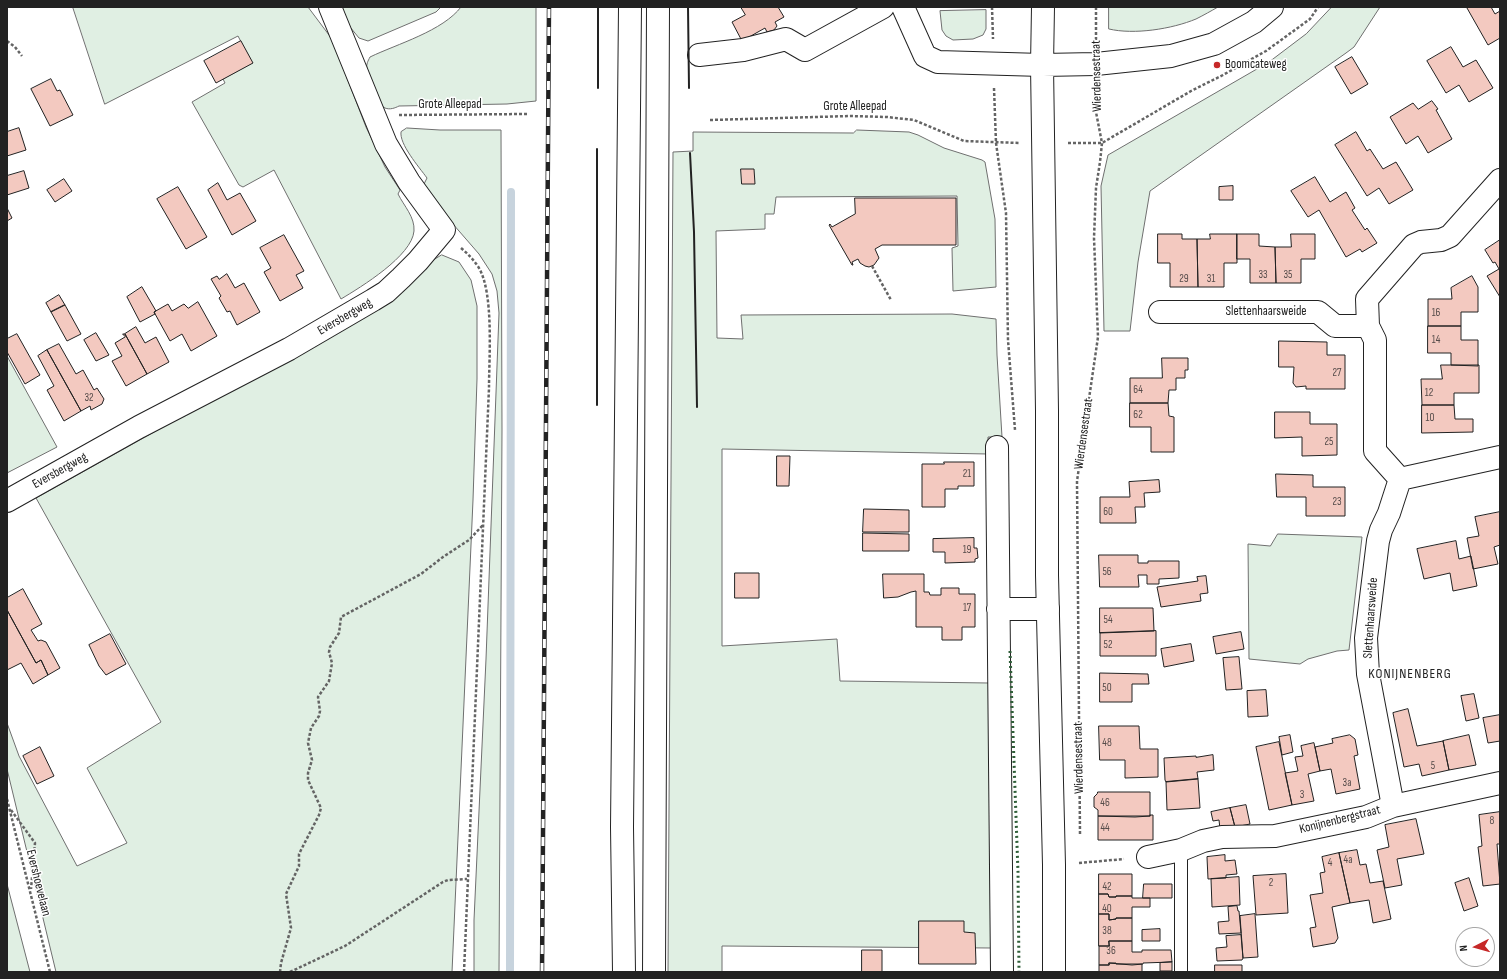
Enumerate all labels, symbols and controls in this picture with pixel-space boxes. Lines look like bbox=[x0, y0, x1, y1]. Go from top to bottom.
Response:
street label: Wierdensestraat bbox=[1089, 40, 1105, 112]
place label: Boomcateweg bbox=[1225, 57, 1287, 73]
marker: Boomcateweg bbox=[1212, 60, 1222, 70]
street label: Grote Alleepad bbox=[418, 97, 482, 113]
street label: Grote Alleepad bbox=[823, 99, 887, 115]
house number: 33 bbox=[1258, 268, 1268, 282]
house number: 35 bbox=[1283, 268, 1293, 282]
house number: 29 bbox=[1179, 272, 1189, 286]
house number: 31 bbox=[1207, 272, 1215, 286]
street label: Eversbergweg bbox=[315, 295, 375, 339]
street label: Slettenhaarsweide bbox=[1225, 304, 1307, 320]
house number: 16 bbox=[1432, 306, 1440, 320]
house number: 14 bbox=[1432, 333, 1440, 347]
house number: 27 bbox=[1333, 366, 1341, 380]
house number: 64 bbox=[1133, 383, 1143, 397]
house number: 12 bbox=[1425, 386, 1433, 400]
house number: 32 bbox=[84, 391, 94, 405]
street label: Wierdensestraat bbox=[1071, 397, 1097, 471]
house number: 62 bbox=[1133, 408, 1143, 422]
house number: 10 bbox=[1426, 411, 1434, 425]
house number: 25 bbox=[1325, 435, 1333, 449]
street label: Eversbergweg bbox=[30, 450, 90, 492]
house number: 21 bbox=[963, 467, 971, 481]
house number: 23 bbox=[1332, 495, 1342, 509]
house number: 60 bbox=[1103, 505, 1113, 519]
house number: 19 bbox=[963, 543, 971, 557]
house number: 56 bbox=[1102, 565, 1112, 579]
street label: Slettenhaarsweide bbox=[1360, 577, 1382, 659]
house number: 17 bbox=[963, 601, 971, 615]
house number: 54 bbox=[1103, 613, 1113, 627]
house number: 52 bbox=[1104, 638, 1112, 652]
district label: KONIJNENBERG bbox=[1368, 666, 1452, 682]
house number: 50 bbox=[1102, 681, 1112, 695]
street label: Wierdensestraat bbox=[1071, 722, 1087, 794]
house number: 48 bbox=[1102, 736, 1112, 750]
house number: 5 bbox=[1431, 759, 1435, 773]
house number: 3a bbox=[1343, 776, 1351, 790]
house number: 3 bbox=[1300, 788, 1304, 802]
house number: 46 bbox=[1100, 796, 1110, 810]
street label: Konijnenbergstraat bbox=[1298, 802, 1382, 838]
house number: 8 bbox=[1490, 814, 1494, 828]
house number: 44 bbox=[1100, 821, 1110, 835]
street label: Evershoevelaan bbox=[22, 848, 54, 918]
house number: 4a bbox=[1344, 853, 1352, 867]
house number: 4 bbox=[1328, 856, 1332, 870]
house number: 2 bbox=[1269, 876, 1273, 890]
house number: 42 bbox=[1102, 880, 1112, 894]
house number: 40 bbox=[1102, 902, 1112, 916]
house number: 38 bbox=[1102, 924, 1112, 938]
north arrow bbox=[1455, 927, 1495, 967]
house number: 36 bbox=[1106, 944, 1116, 958]
text: N bbox=[1457, 945, 1470, 952]

